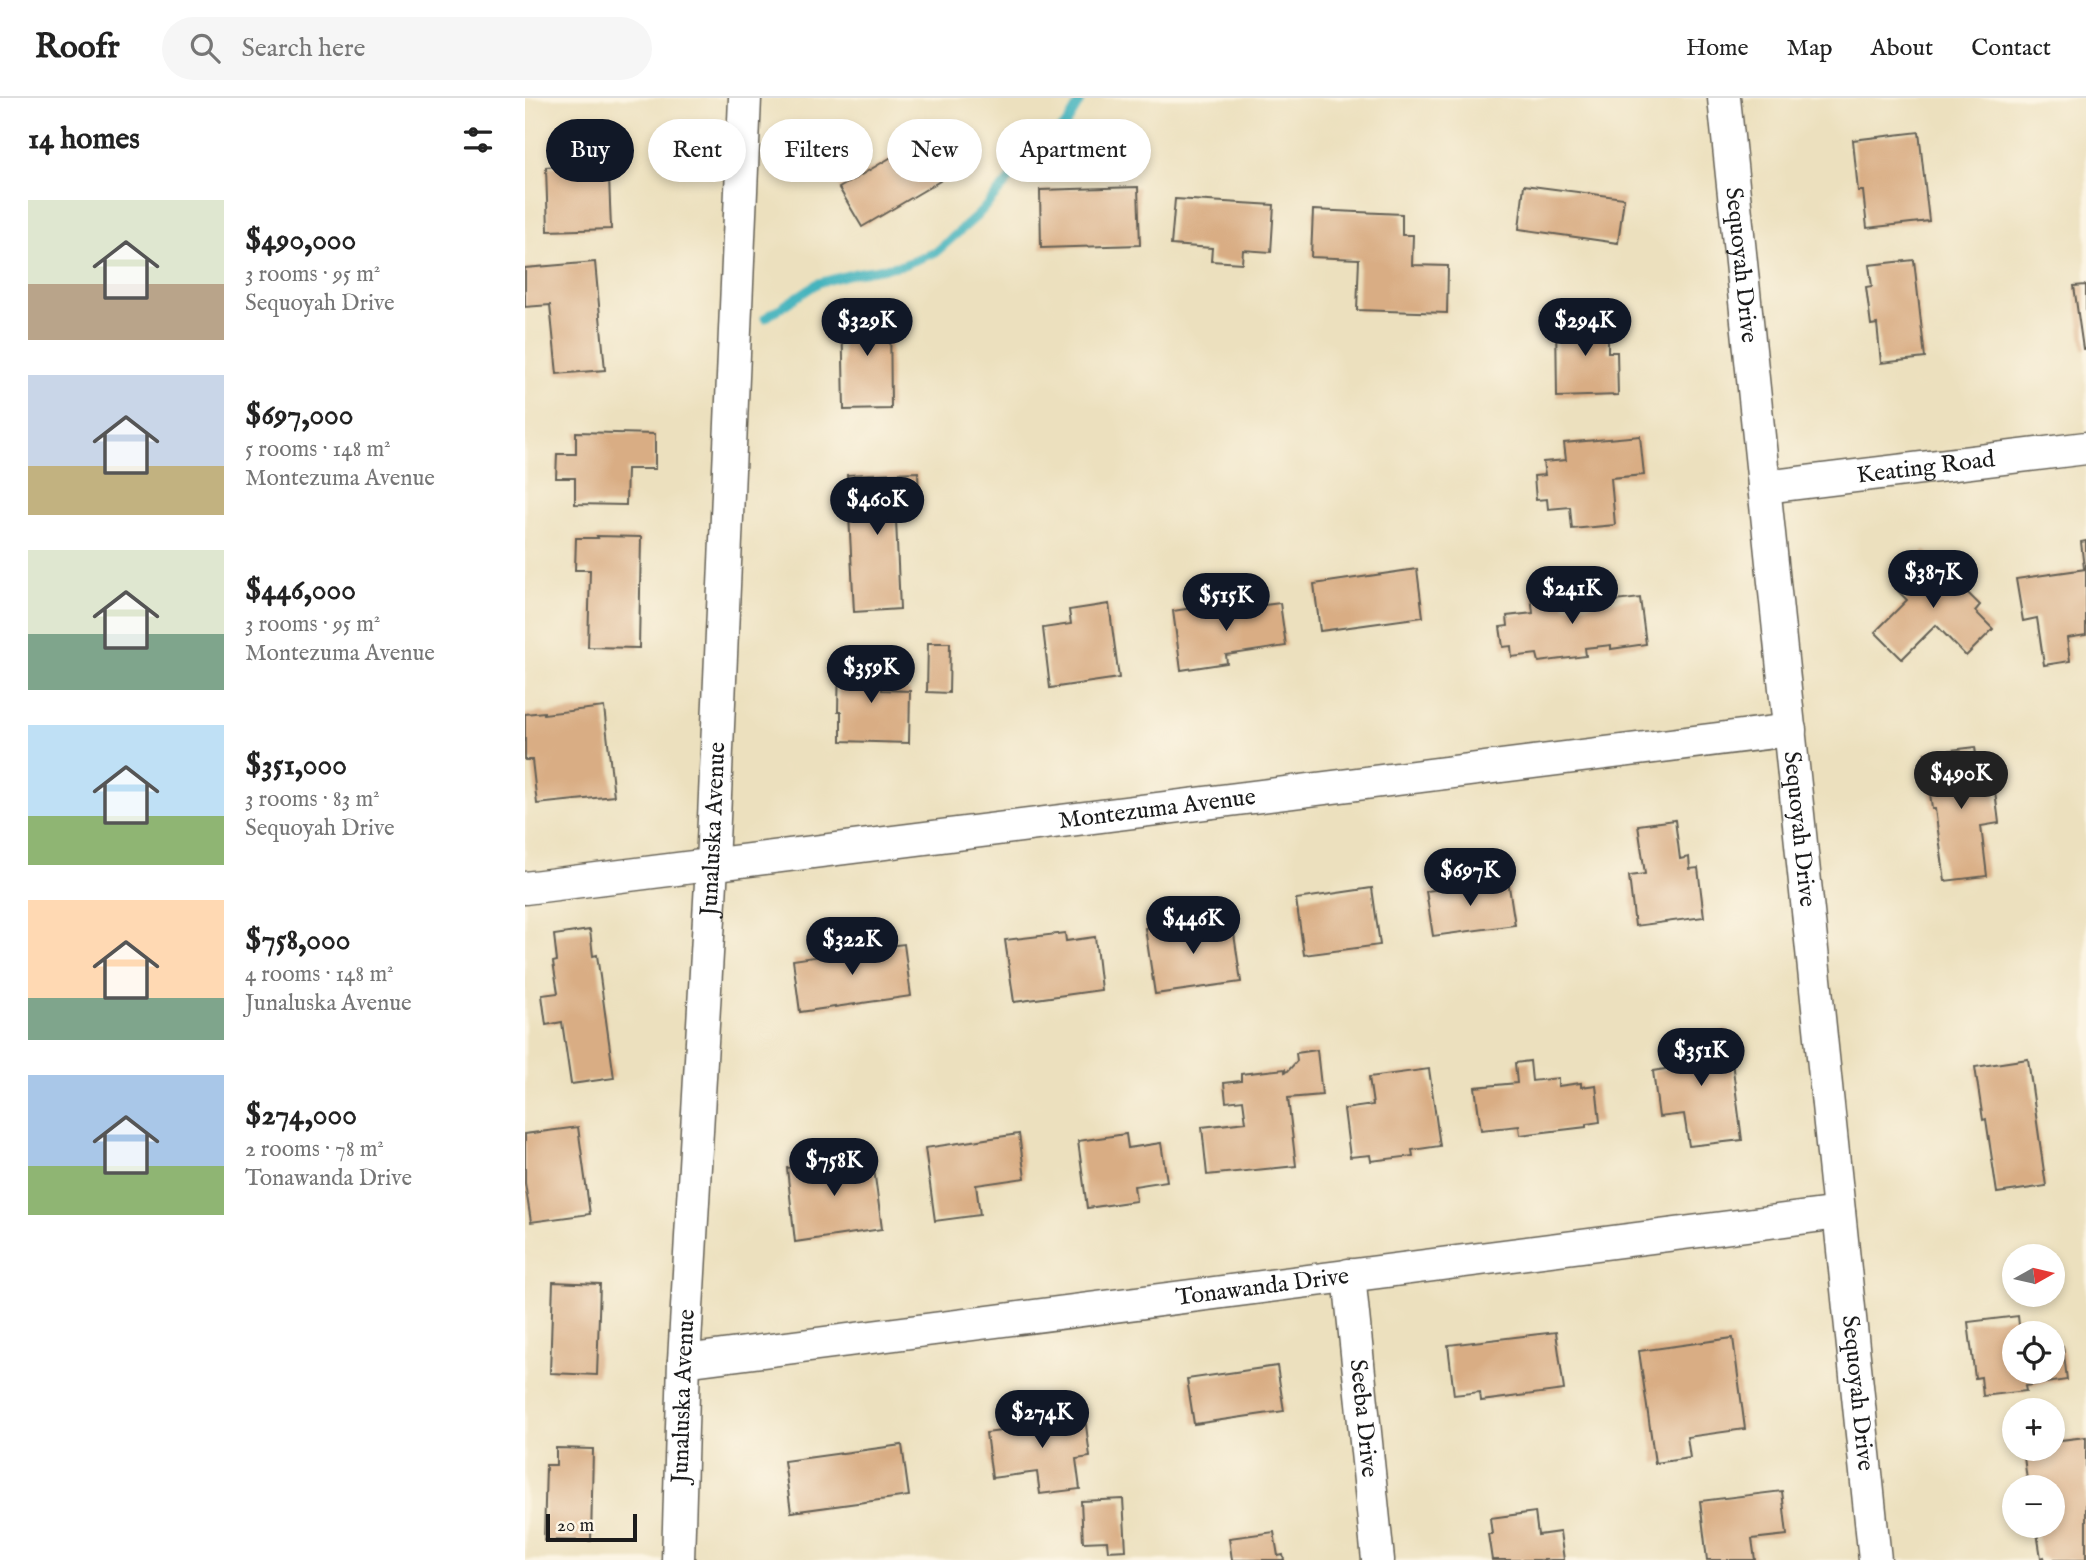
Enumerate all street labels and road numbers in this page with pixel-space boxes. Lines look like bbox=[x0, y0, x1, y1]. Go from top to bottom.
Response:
street label: Sequoyah Drive bbox=[1718, 186, 1765, 344]
street label: Keating Road bbox=[1855, 444, 1997, 491]
street label: Junaluska Avenue bbox=[693, 741, 733, 920]
street label: Sequoyah Drive bbox=[1776, 750, 1823, 908]
street label: Montezuma Avenue bbox=[1057, 781, 1257, 837]
street label: Tonawanda Drive bbox=[1174, 1260, 1351, 1313]
street label: Junaluska Avenue bbox=[665, 1308, 702, 1486]
street label: Sequoyah Drive bbox=[1834, 1314, 1881, 1472]
street label: Seeba Drive bbox=[1342, 1358, 1385, 1479]

